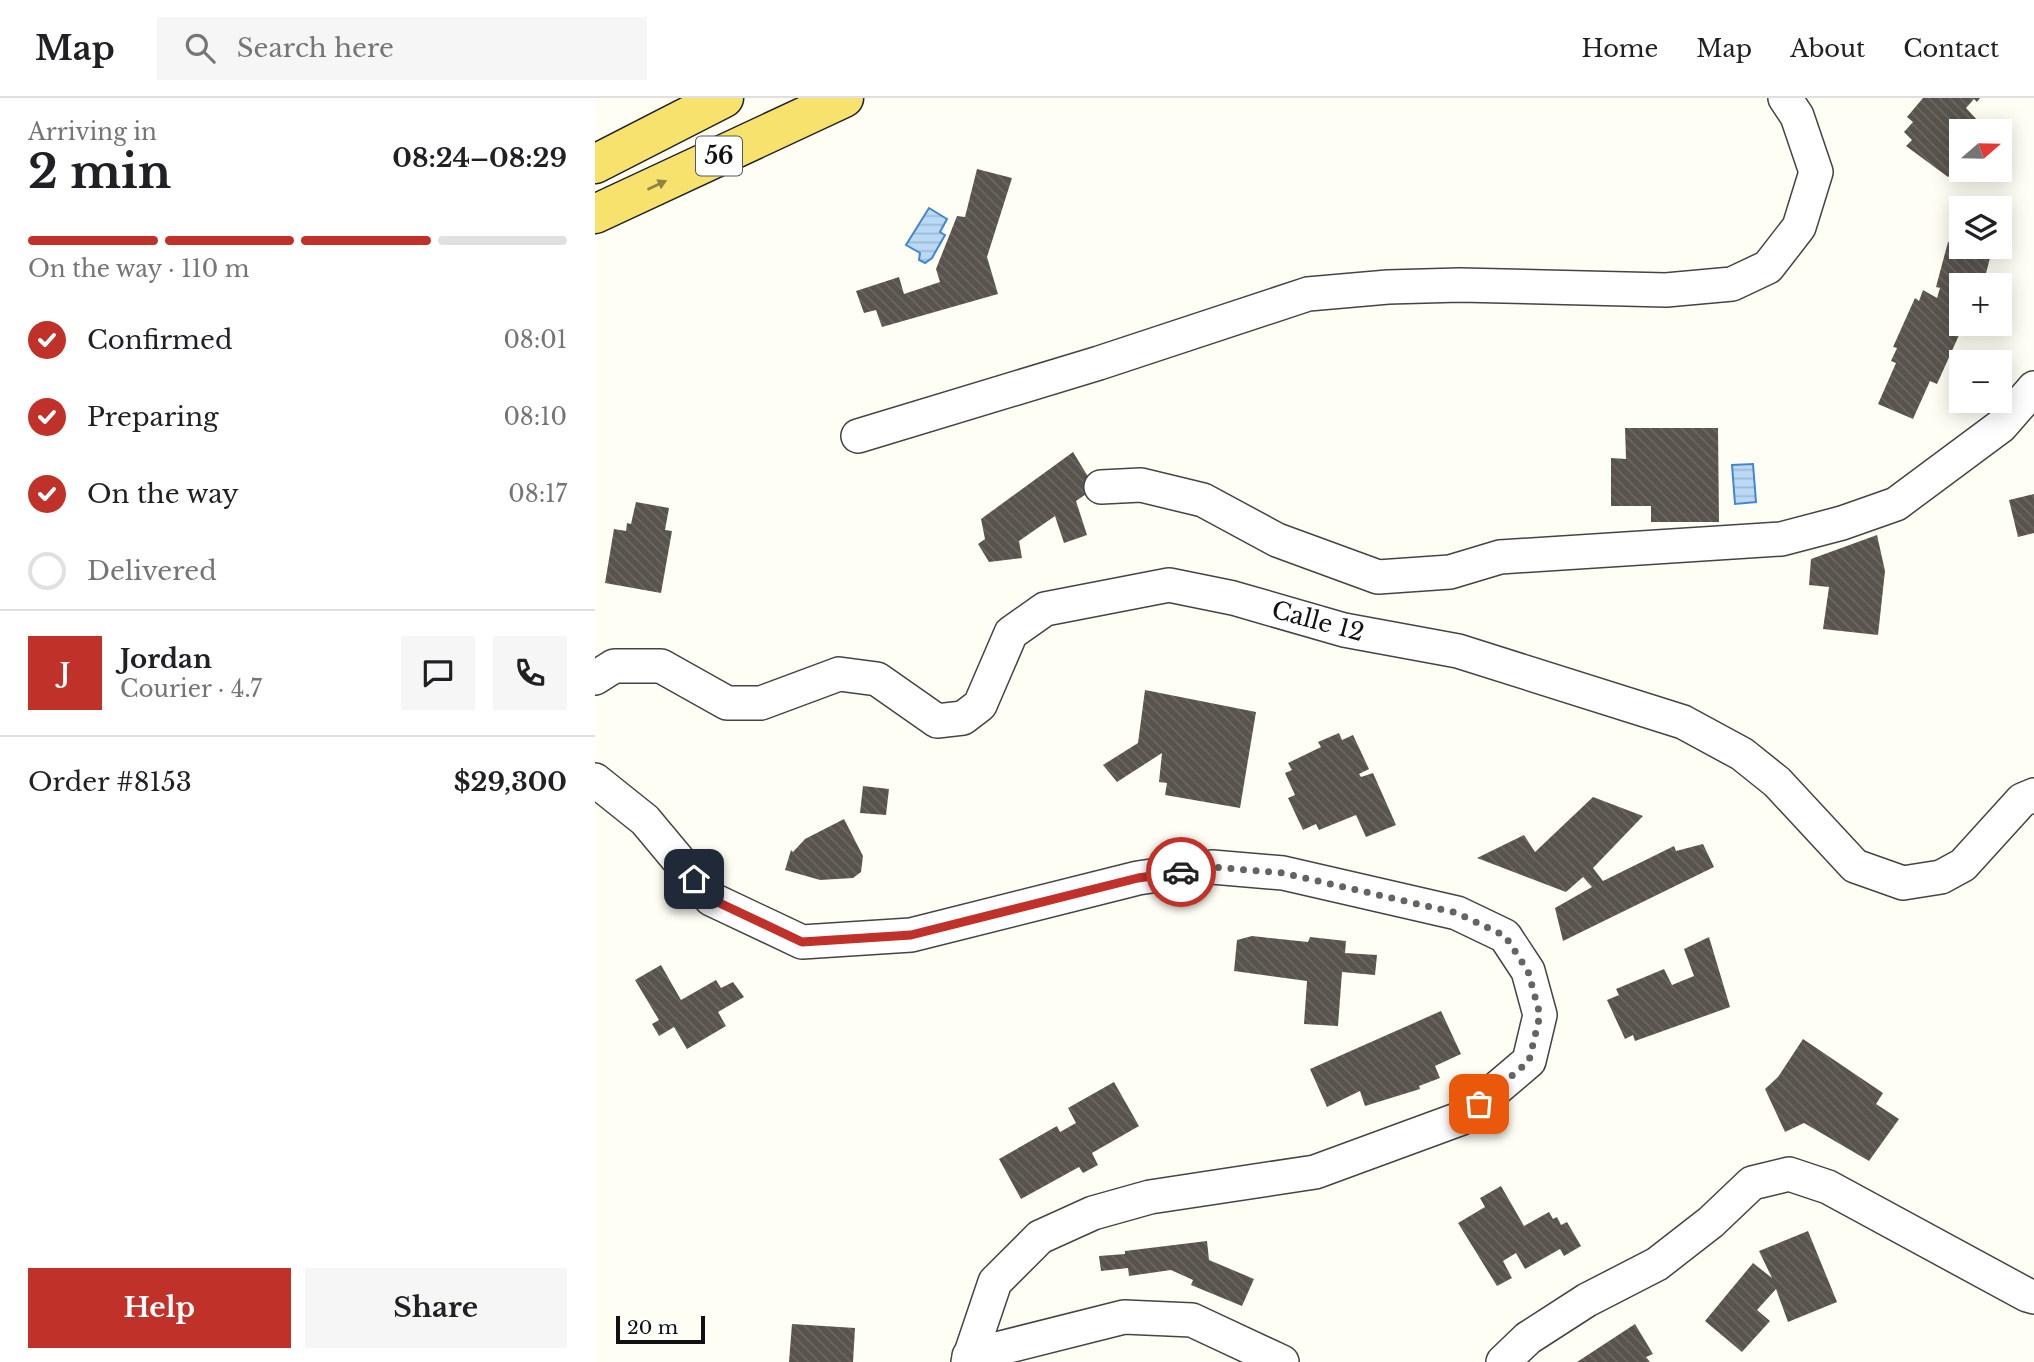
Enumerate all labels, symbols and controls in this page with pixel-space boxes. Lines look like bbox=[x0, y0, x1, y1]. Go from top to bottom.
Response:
search box bbox=[157, 17, 647, 80]
text: Map bbox=[35, 28, 115, 69]
icon: search bbox=[181, 29, 219, 67]
text: Search here bbox=[237, 32, 394, 64]
text: Home bbox=[1582, 34, 1658, 63]
text: Map bbox=[1696, 34, 1752, 63]
text: About bbox=[1790, 34, 1865, 63]
text: Contact bbox=[1903, 34, 1999, 63]
text: Arriving in bbox=[28, 118, 157, 146]
north arrow bbox=[1949, 119, 2013, 182]
map controls bbox=[1949, 119, 2012, 413]
road number: 56 bbox=[696, 137, 742, 176]
text: 08:24–08:29 bbox=[392, 142, 567, 174]
text: 2 min bbox=[28, 143, 171, 200]
one-way arrow bbox=[647, 179, 667, 191]
button: layers bbox=[1949, 196, 2012, 259]
text: On the way · 110 m bbox=[28, 255, 249, 283]
button: + bbox=[1949, 273, 2012, 336]
icon: check bbox=[28, 321, 66, 359]
text: Confirmed bbox=[87, 324, 232, 356]
text: 08:01 bbox=[503, 326, 567, 354]
button: − bbox=[1949, 350, 2012, 413]
icon: check bbox=[28, 398, 66, 436]
text: Preparing bbox=[87, 401, 219, 433]
text: 08:10 bbox=[503, 403, 567, 431]
icon: check bbox=[28, 475, 66, 513]
text: On the way bbox=[87, 478, 239, 510]
text: 08:17 bbox=[508, 480, 567, 508]
text: Delivered bbox=[87, 555, 217, 587]
street label: Calle 12 bbox=[1269, 595, 1367, 647]
button: chat bbox=[401, 636, 475, 710]
button: phone bbox=[493, 636, 567, 710]
text: Jordan bbox=[120, 643, 212, 675]
text: J bbox=[60, 657, 70, 689]
text: Courier · 4.7 bbox=[120, 675, 262, 703]
text: Order #8153 bbox=[28, 766, 192, 798]
text: $29,300 bbox=[454, 766, 567, 798]
courier bbox=[1146, 837, 1216, 907]
pin bbox=[664, 849, 724, 909]
icon: car bbox=[1162, 853, 1200, 891]
icon: home bbox=[675, 860, 713, 898]
pin bbox=[1449, 1074, 1509, 1134]
icon: bag bbox=[1460, 1085, 1498, 1123]
button: Help bbox=[28, 1268, 291, 1348]
button: Share bbox=[305, 1268, 567, 1348]
scale bar bbox=[616, 1313, 705, 1345]
text: 20 m bbox=[627, 1316, 678, 1339]

